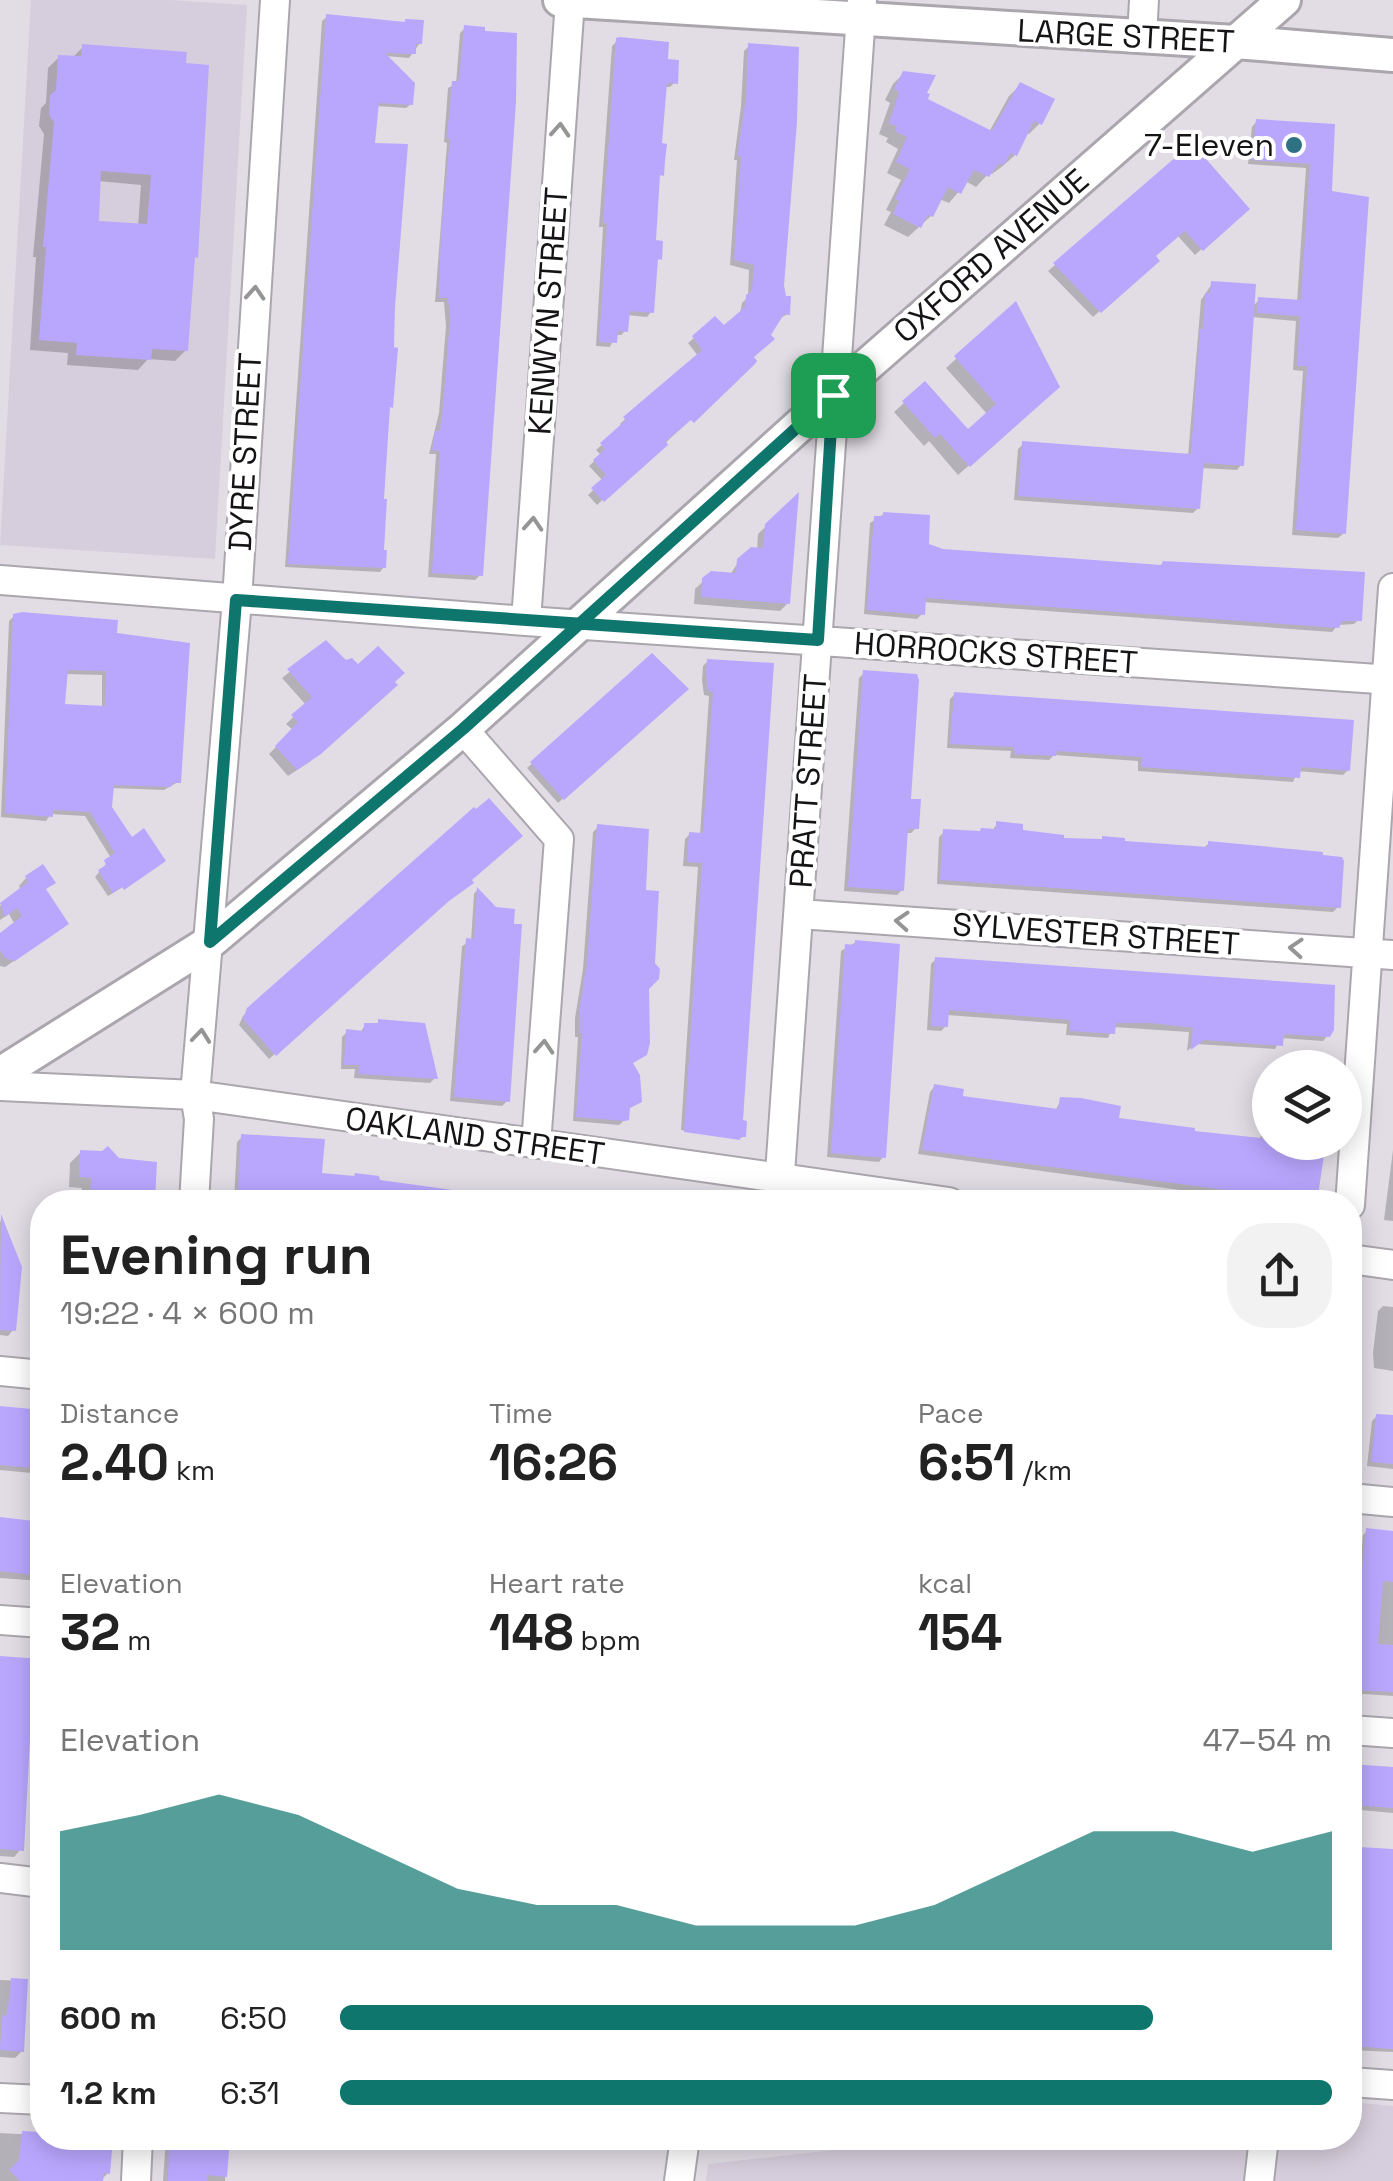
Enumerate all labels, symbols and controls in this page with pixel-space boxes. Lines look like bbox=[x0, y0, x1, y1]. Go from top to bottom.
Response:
street label: LARGE STREET bbox=[1016, 10, 1236, 62]
one-way arrow bbox=[549, 121, 571, 137]
place label: 7-Eleven bbox=[1144, 125, 1274, 165]
marker: 7-Eleven bbox=[1283, 134, 1305, 156]
street label: OXFORD AVENUE bbox=[885, 160, 1097, 352]
street label: KENWYN STREET bbox=[519, 186, 577, 436]
one-way arrow bbox=[243, 284, 265, 300]
street label: DYRE STREET bbox=[220, 352, 270, 552]
pin bbox=[791, 353, 876, 438]
icon: arrive bbox=[806, 368, 861, 423]
one-way arrow bbox=[522, 515, 543, 531]
street label: HORROCKS STREET bbox=[853, 623, 1139, 683]
street label: PRATT STREET bbox=[781, 673, 835, 889]
street label: SYLVESTER STREET bbox=[951, 904, 1241, 964]
one-way arrow bbox=[893, 910, 909, 932]
one-way arrow bbox=[1287, 938, 1303, 959]
one-way arrow bbox=[189, 1027, 211, 1043]
one-way arrow bbox=[532, 1039, 554, 1055]
map controls bbox=[1252, 1050, 1362, 1160]
button: layers bbox=[1252, 1050, 1362, 1160]
street label: OAKLAND STREET bbox=[343, 1098, 607, 1174]
text: Evening run bbox=[60, 1220, 373, 1290]
button: share bbox=[1227, 1223, 1332, 1328]
text: 19:22 · 4 × 600 m bbox=[60, 1293, 315, 1333]
text: Distance bbox=[60, 1395, 179, 1431]
text: Time bbox=[489, 1395, 553, 1431]
text: Pace bbox=[918, 1395, 984, 1431]
text: 2.40 bbox=[60, 1431, 169, 1495]
text: 16:26 bbox=[489, 1431, 618, 1495]
text: 6:51 bbox=[918, 1431, 1016, 1495]
text: km bbox=[169, 1452, 215, 1488]
text: /km bbox=[1016, 1452, 1072, 1488]
text: Elevation bbox=[60, 1565, 183, 1601]
text: Heart rate bbox=[489, 1565, 625, 1601]
text: kcal bbox=[918, 1565, 972, 1601]
text: 32 bbox=[60, 1601, 120, 1665]
text: 148 bbox=[489, 1601, 573, 1665]
text: 154 bbox=[918, 1601, 1002, 1665]
text: m bbox=[120, 1622, 151, 1658]
text: bpm bbox=[573, 1622, 641, 1658]
text: Elevation bbox=[60, 1720, 200, 1760]
text: 47–54 m bbox=[1203, 1720, 1332, 1760]
text: 600 m bbox=[60, 1998, 157, 2038]
text: 6:50 bbox=[220, 1998, 287, 2038]
text: 1.2 km bbox=[60, 2073, 157, 2113]
text: 6:31 bbox=[220, 2073, 280, 2113]

